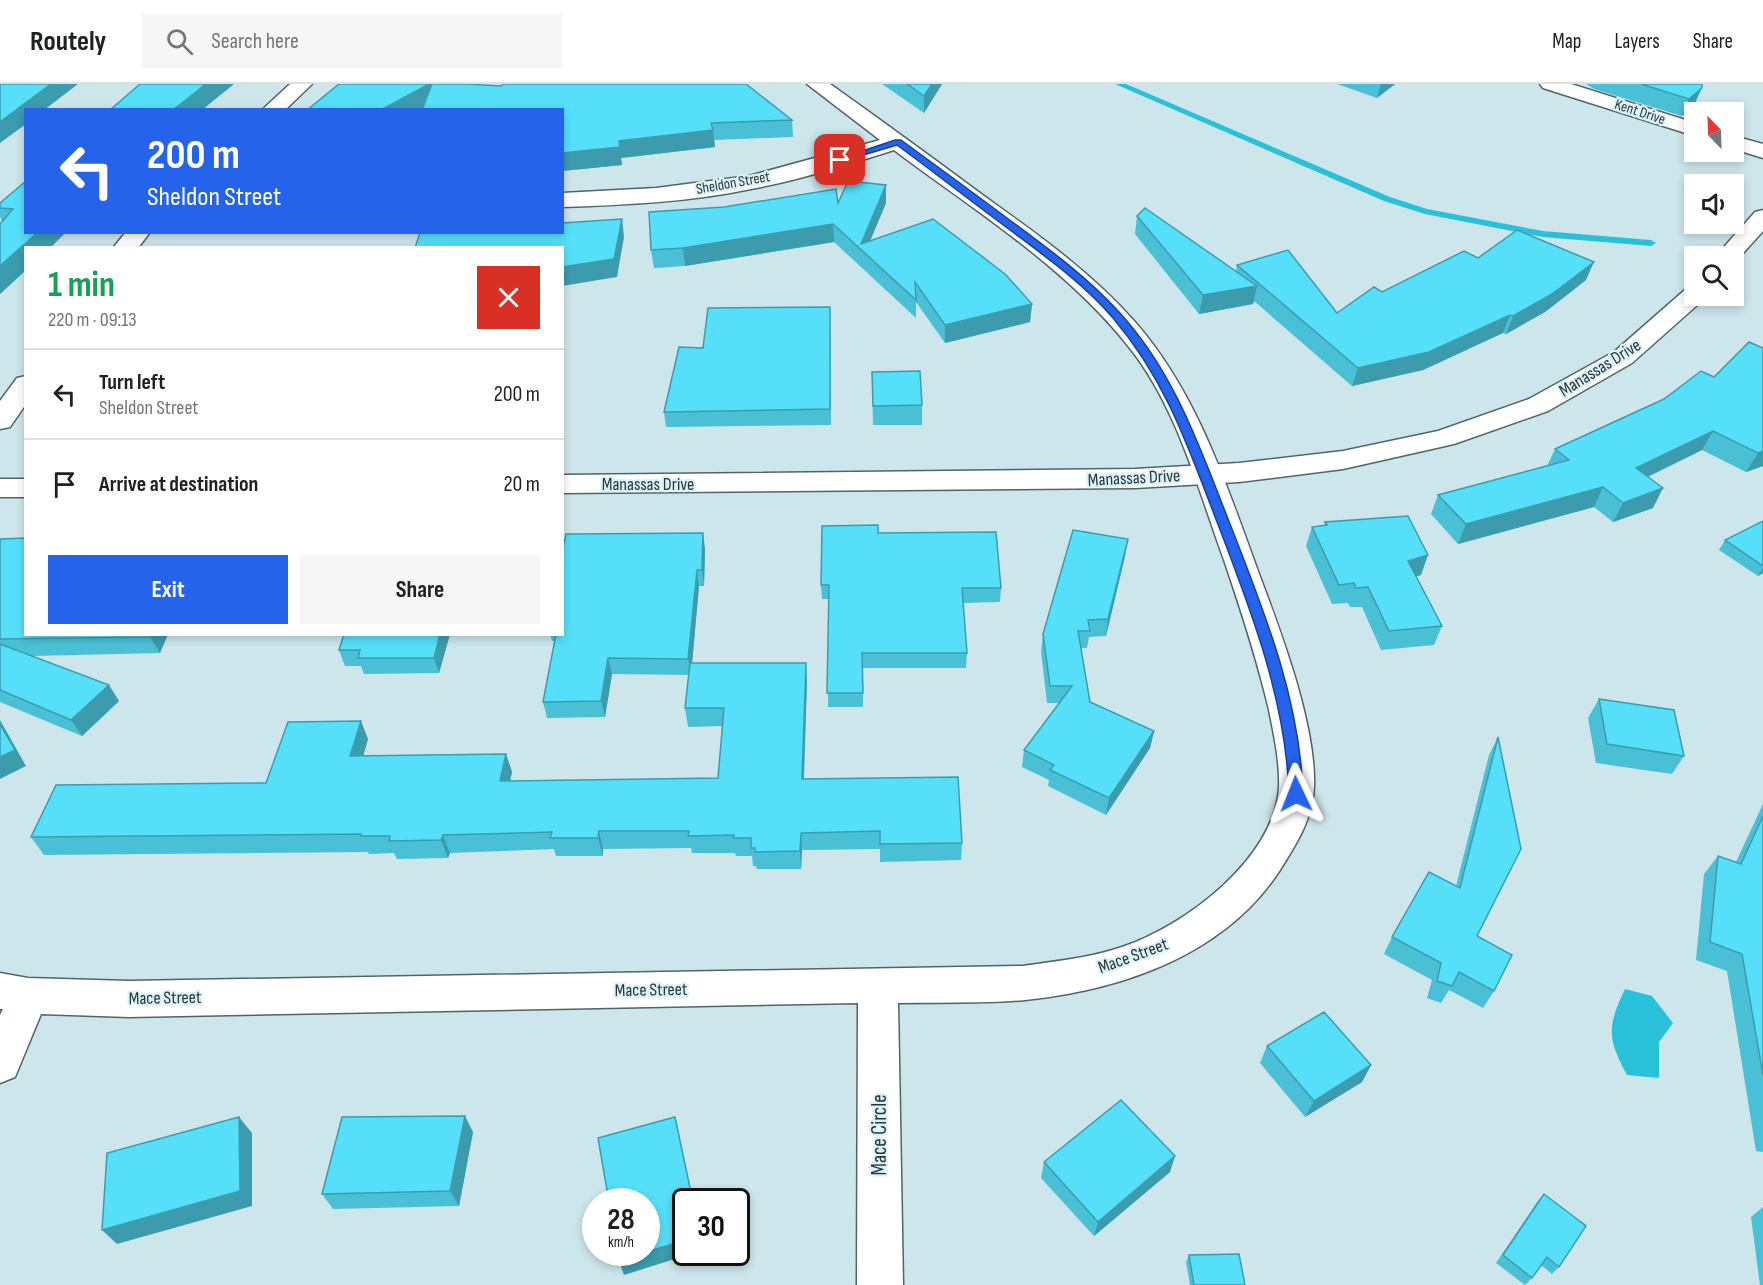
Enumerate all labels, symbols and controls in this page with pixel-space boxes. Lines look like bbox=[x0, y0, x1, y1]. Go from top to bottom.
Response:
search box bbox=[142, 14, 562, 68]
text: Routely bbox=[30, 25, 106, 58]
icon: search bbox=[163, 25, 196, 58]
text: Search here bbox=[211, 28, 299, 55]
text: Map bbox=[1552, 29, 1581, 54]
text: Layers bbox=[1614, 29, 1660, 54]
text: Share bbox=[1693, 29, 1733, 54]
street label: Kent Drive bbox=[1612, 95, 1668, 129]
north arrow bbox=[1684, 102, 1744, 162]
map controls bbox=[1684, 102, 1744, 306]
text: 200 m bbox=[147, 130, 240, 181]
icon: left bbox=[48, 132, 126, 210]
pin bbox=[814, 134, 865, 185]
icon: arrive bbox=[823, 143, 856, 176]
street label: Sheldon Street bbox=[695, 167, 772, 199]
button: sound bbox=[1684, 174, 1744, 234]
text: Sheldon Street bbox=[147, 181, 281, 213]
button: search bbox=[1684, 246, 1744, 306]
text: 1 min bbox=[48, 264, 115, 307]
button: close bbox=[477, 266, 540, 329]
text: 220 m · 09:13 bbox=[48, 308, 137, 332]
street label: Manassas Drive bbox=[1555, 335, 1645, 401]
text: Turn left bbox=[99, 369, 165, 396]
icon: left bbox=[48, 378, 81, 411]
text: 200 m bbox=[494, 381, 540, 408]
text: Sheldon Street bbox=[99, 396, 198, 420]
street label: Manassas Drive bbox=[1087, 465, 1181, 491]
icon: arrive bbox=[48, 468, 81, 501]
text: Arrive at destination bbox=[99, 471, 258, 498]
text: 20 m bbox=[504, 471, 540, 498]
street label: Manassas Drive bbox=[602, 474, 694, 495]
button: Exit bbox=[48, 555, 288, 624]
button: Share bbox=[300, 555, 540, 624]
position arrow bbox=[1264, 762, 1328, 826]
street label: Mace Street bbox=[1095, 934, 1171, 978]
street label: Mace Street bbox=[614, 979, 688, 1001]
street label: Mace Street bbox=[128, 987, 202, 1009]
street label: Mace Circle bbox=[867, 1094, 892, 1176]
speed limit sign: 30 bbox=[672, 1188, 750, 1266]
text: 28 bbox=[607, 1202, 635, 1238]
text: km/h bbox=[608, 1233, 634, 1252]

